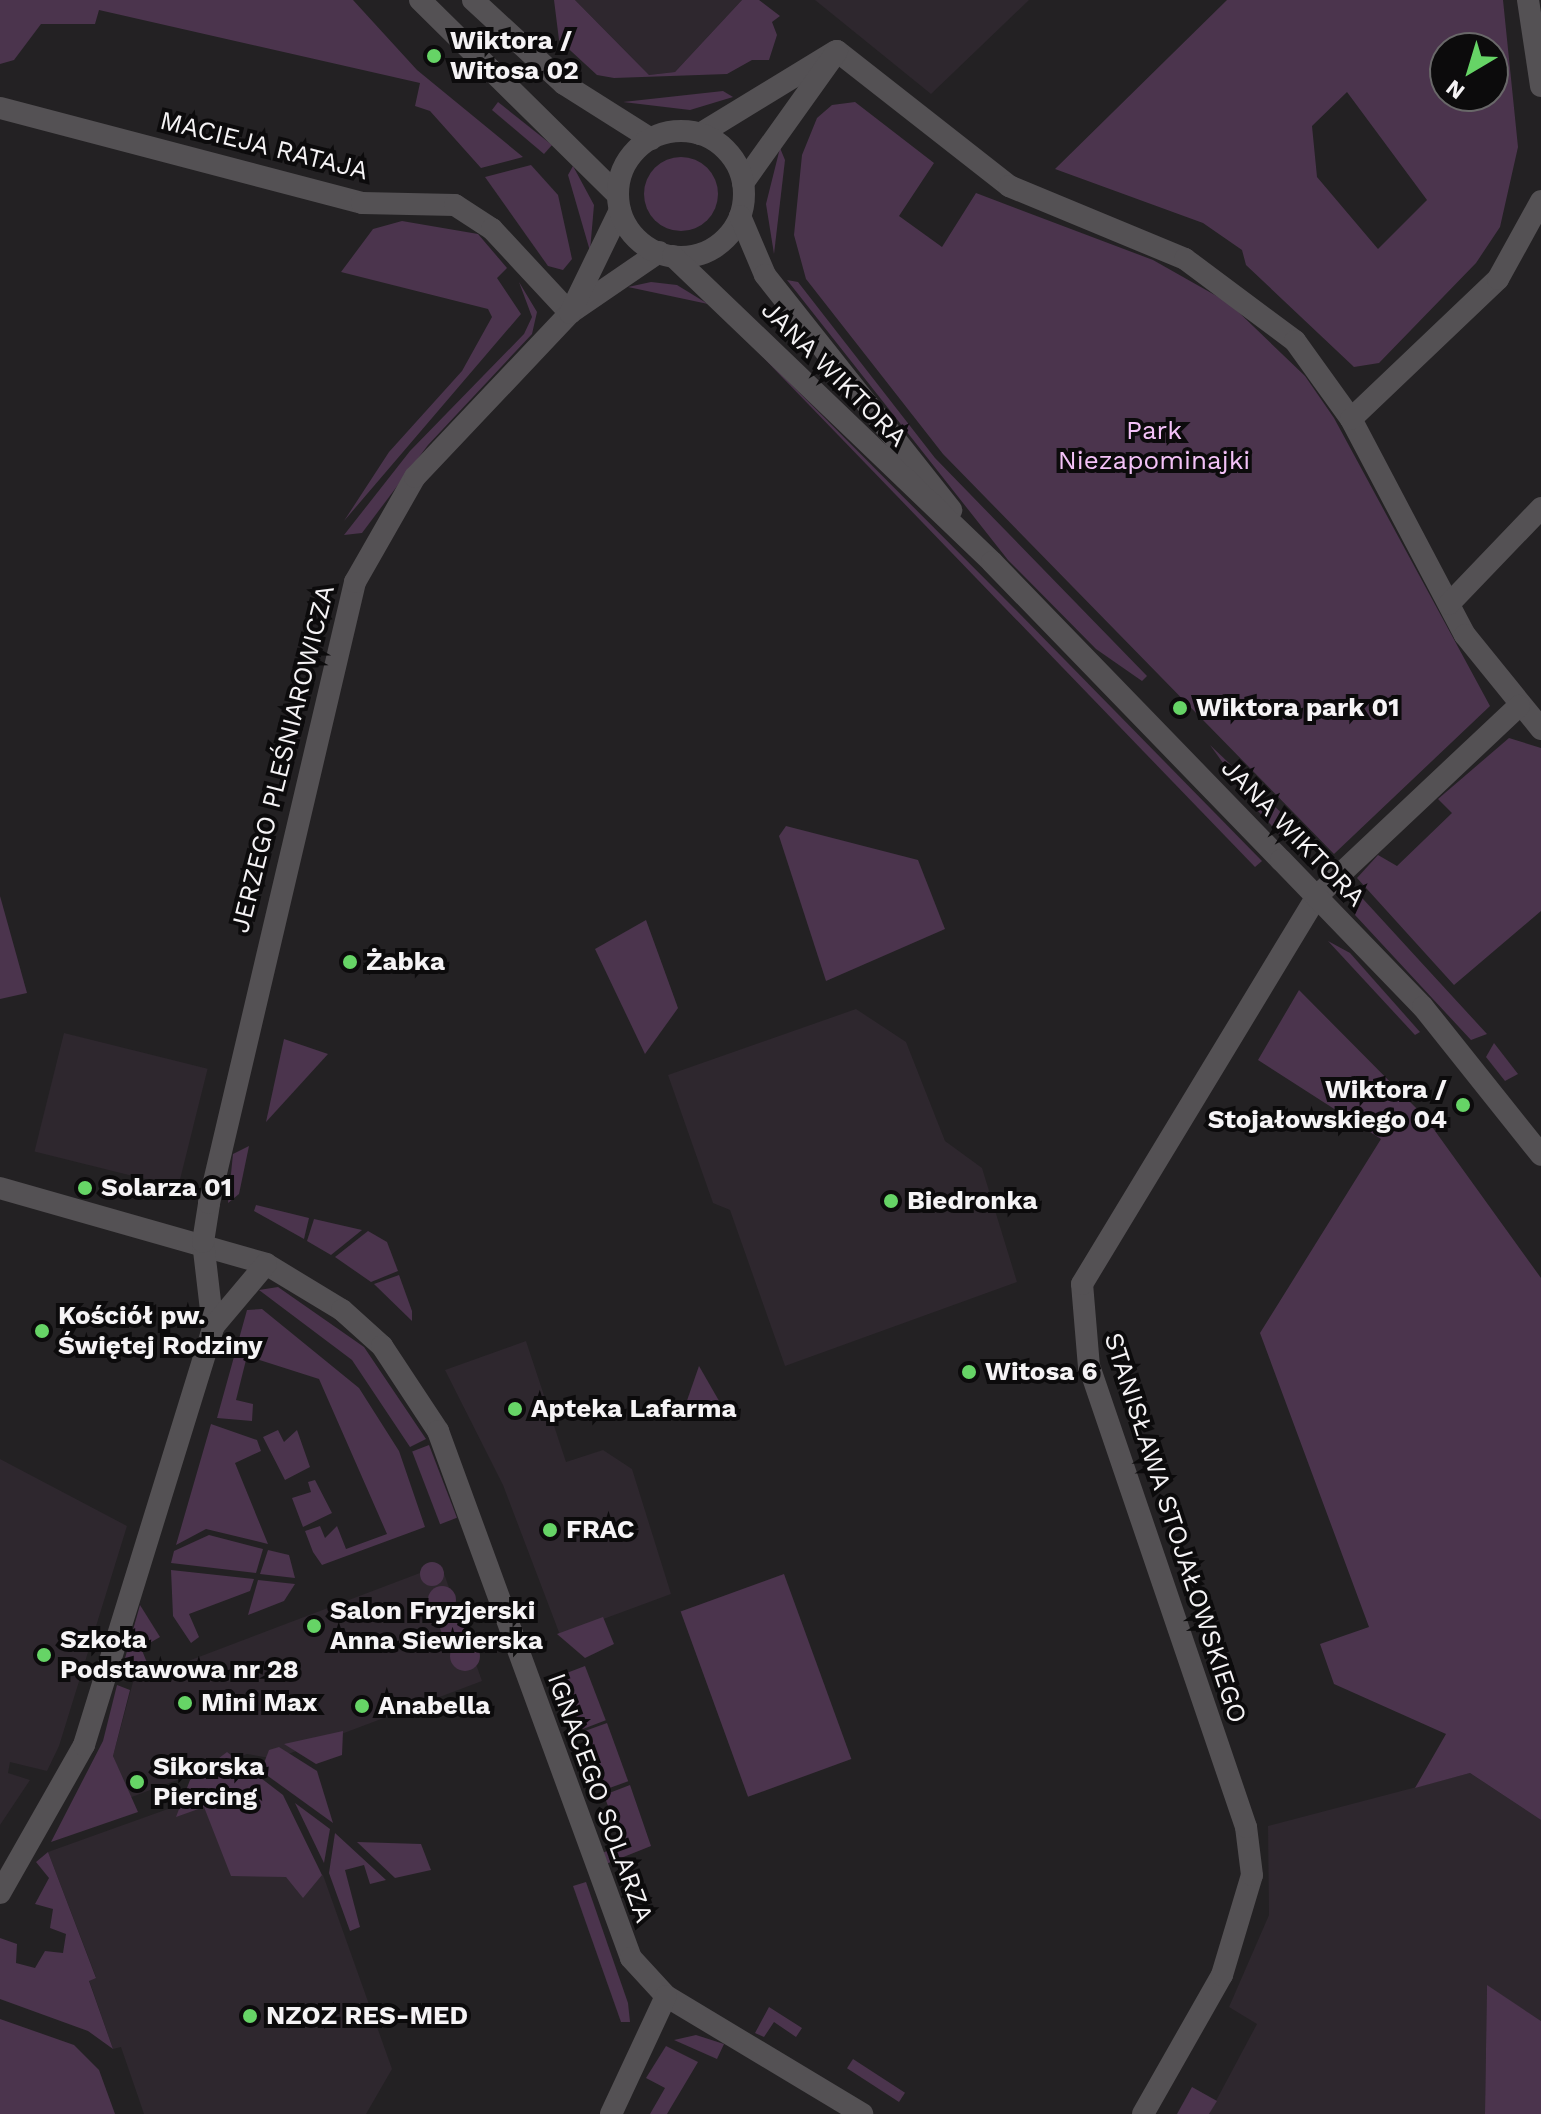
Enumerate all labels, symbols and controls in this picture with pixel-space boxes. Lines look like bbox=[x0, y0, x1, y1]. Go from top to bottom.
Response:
place label: Wiktora / Witosa 02 bbox=[450, 25, 579, 86]
north arrow bbox=[1429, 32, 1509, 112]
marker: Wiktora / Witosa 02 bbox=[425, 47, 443, 65]
text: N bbox=[1441, 75, 1469, 105]
street label: MACIEJA RATAJA bbox=[156, 105, 372, 187]
street label: JANA WIKTORA bbox=[754, 294, 914, 454]
park label: Park Niezapominajki bbox=[1058, 415, 1250, 476]
street label: JERZEGO PLEŚNIAROWICZA bbox=[225, 582, 341, 936]
place label: Wiktora park 01 bbox=[1196, 692, 1400, 724]
marker: Wiktora park 01 bbox=[1171, 699, 1189, 717]
street label: JANA WIKTORA bbox=[1214, 752, 1372, 914]
place label: Żabka bbox=[366, 946, 445, 978]
marker: Żabka bbox=[341, 953, 359, 971]
place label: Wiktora / Stojałowskiego 04 bbox=[1208, 1074, 1447, 1136]
marker: Wiktora / Stojałowskiego 04 bbox=[1454, 1096, 1472, 1114]
place label: Solarza 01 bbox=[101, 1172, 232, 1204]
marker: Solarza 01 bbox=[76, 1179, 94, 1197]
place label: Biedronka bbox=[907, 1185, 1038, 1217]
marker: Biedronka bbox=[882, 1192, 900, 1210]
place label: Kościół pw. Świętej Rodziny bbox=[58, 1300, 263, 1362]
marker: Kościół pw. Świętej Rodziny bbox=[33, 1322, 51, 1340]
street label: STANISŁAWA STOJAŁOWSKIEGO bbox=[1097, 1328, 1253, 1728]
place label: Witosa 6 bbox=[985, 1356, 1098, 1388]
marker: Witosa 6 bbox=[960, 1363, 978, 1381]
place label: Apteka Lafarma bbox=[531, 1393, 737, 1425]
marker: Apteka Lafarma bbox=[506, 1400, 524, 1418]
place label: FRAC bbox=[566, 1514, 634, 1546]
marker: FRAC bbox=[541, 1521, 559, 1539]
place label: Salon Fryzjerski Anna Siewierska bbox=[330, 1595, 543, 1656]
marker: Salon Fryzjerski Anna Siewierska bbox=[305, 1617, 323, 1635]
place label: Szkoła Podstawowa nr 28 bbox=[60, 1624, 299, 1686]
marker: Szkoła Podstawowa nr 28 bbox=[35, 1646, 53, 1664]
street label: IGNACEGO SOLARZA bbox=[540, 1669, 660, 1927]
place label: Mini Max bbox=[201, 1687, 317, 1719]
place label: Anabella bbox=[378, 1690, 490, 1722]
marker: Mini Max bbox=[176, 1694, 194, 1712]
marker: Anabella bbox=[353, 1697, 371, 1715]
place label: Sikorska Piercing bbox=[153, 1751, 264, 1812]
marker: Sikorska Piercing bbox=[128, 1773, 146, 1791]
place label: NZOZ RES-MED bbox=[266, 2000, 468, 2032]
marker: NZOZ RES-MED bbox=[241, 2007, 259, 2025]

